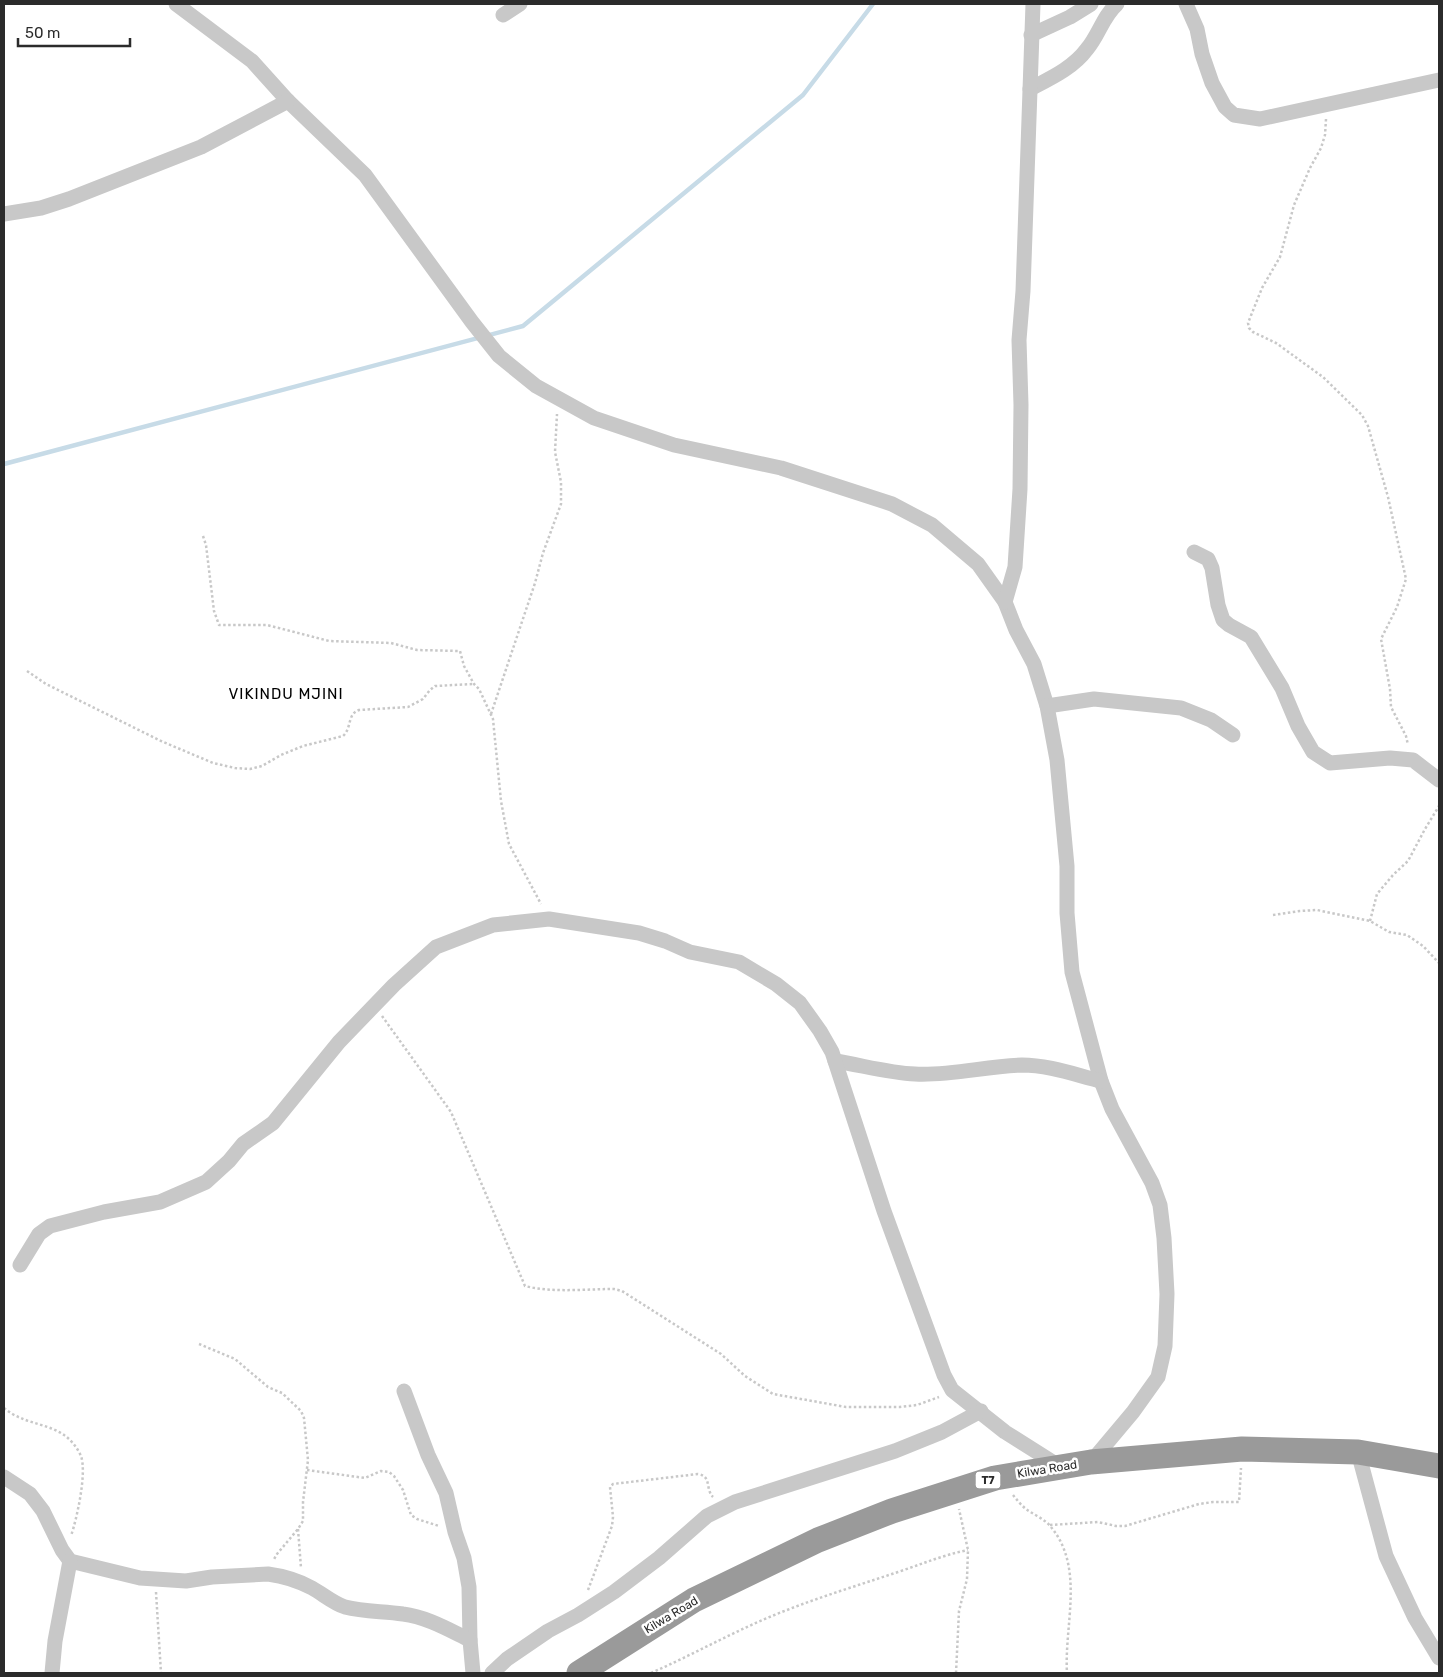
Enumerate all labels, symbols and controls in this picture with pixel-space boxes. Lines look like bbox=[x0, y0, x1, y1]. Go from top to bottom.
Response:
scale bar bbox=[18, 15, 130, 47]
text: 50 m bbox=[25, 24, 60, 42]
district label: VIKINDU MJINI bbox=[228, 685, 344, 703]
street label: Kilwa Road bbox=[1016, 1457, 1078, 1481]
road number: T7 bbox=[976, 1472, 1000, 1488]
street label: Kilwa Road bbox=[641, 1593, 701, 1637]

